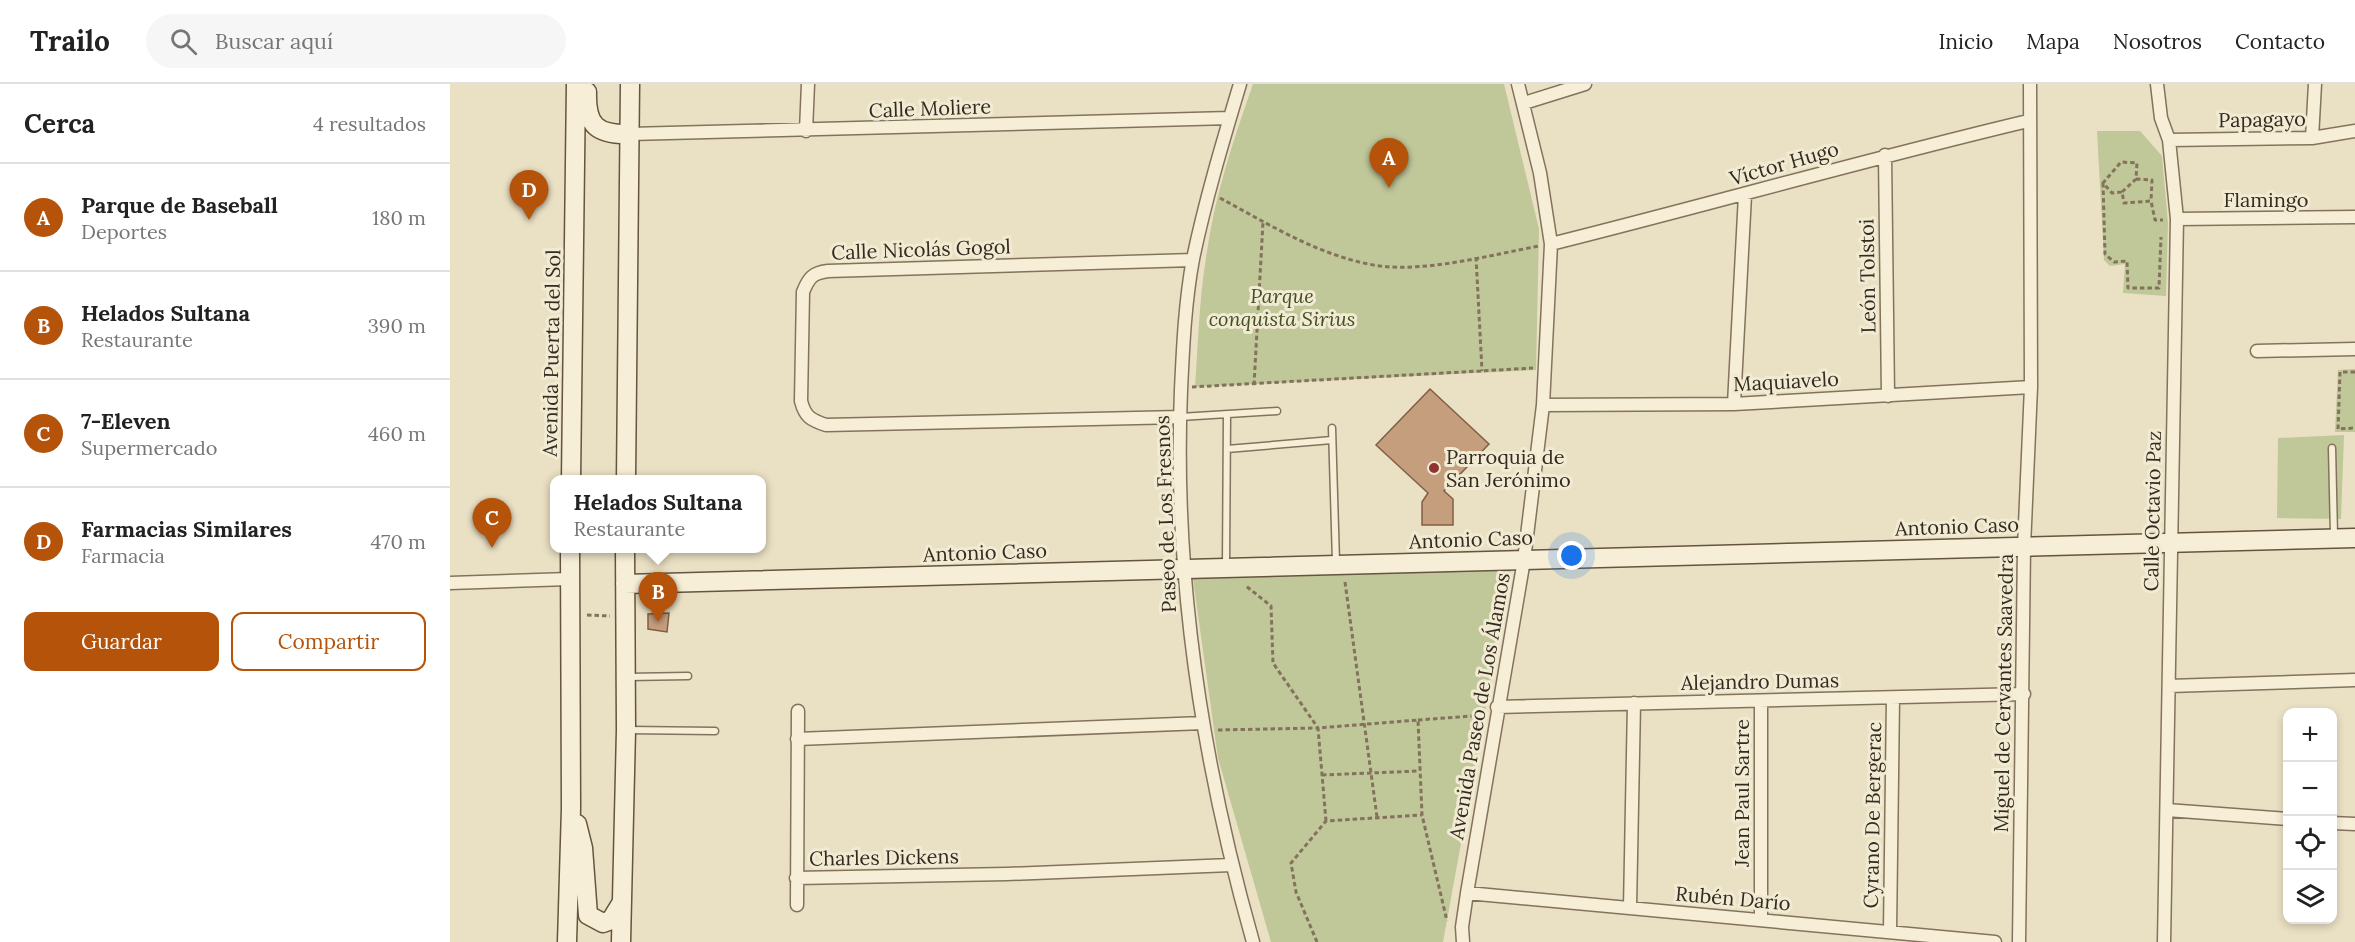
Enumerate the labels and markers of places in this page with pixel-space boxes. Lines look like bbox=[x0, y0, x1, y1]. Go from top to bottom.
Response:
pin: A bbox=[1370, 138, 1408, 188]
pin: D bbox=[510, 170, 548, 220]
place label: Parroquia de San Jerónimo bbox=[1446, 444, 1571, 492]
marker: Parroquia de San Jerónimo bbox=[1427, 461, 1441, 475]
pin: C bbox=[472, 498, 512, 548]
pin: B bbox=[638, 572, 678, 622]

